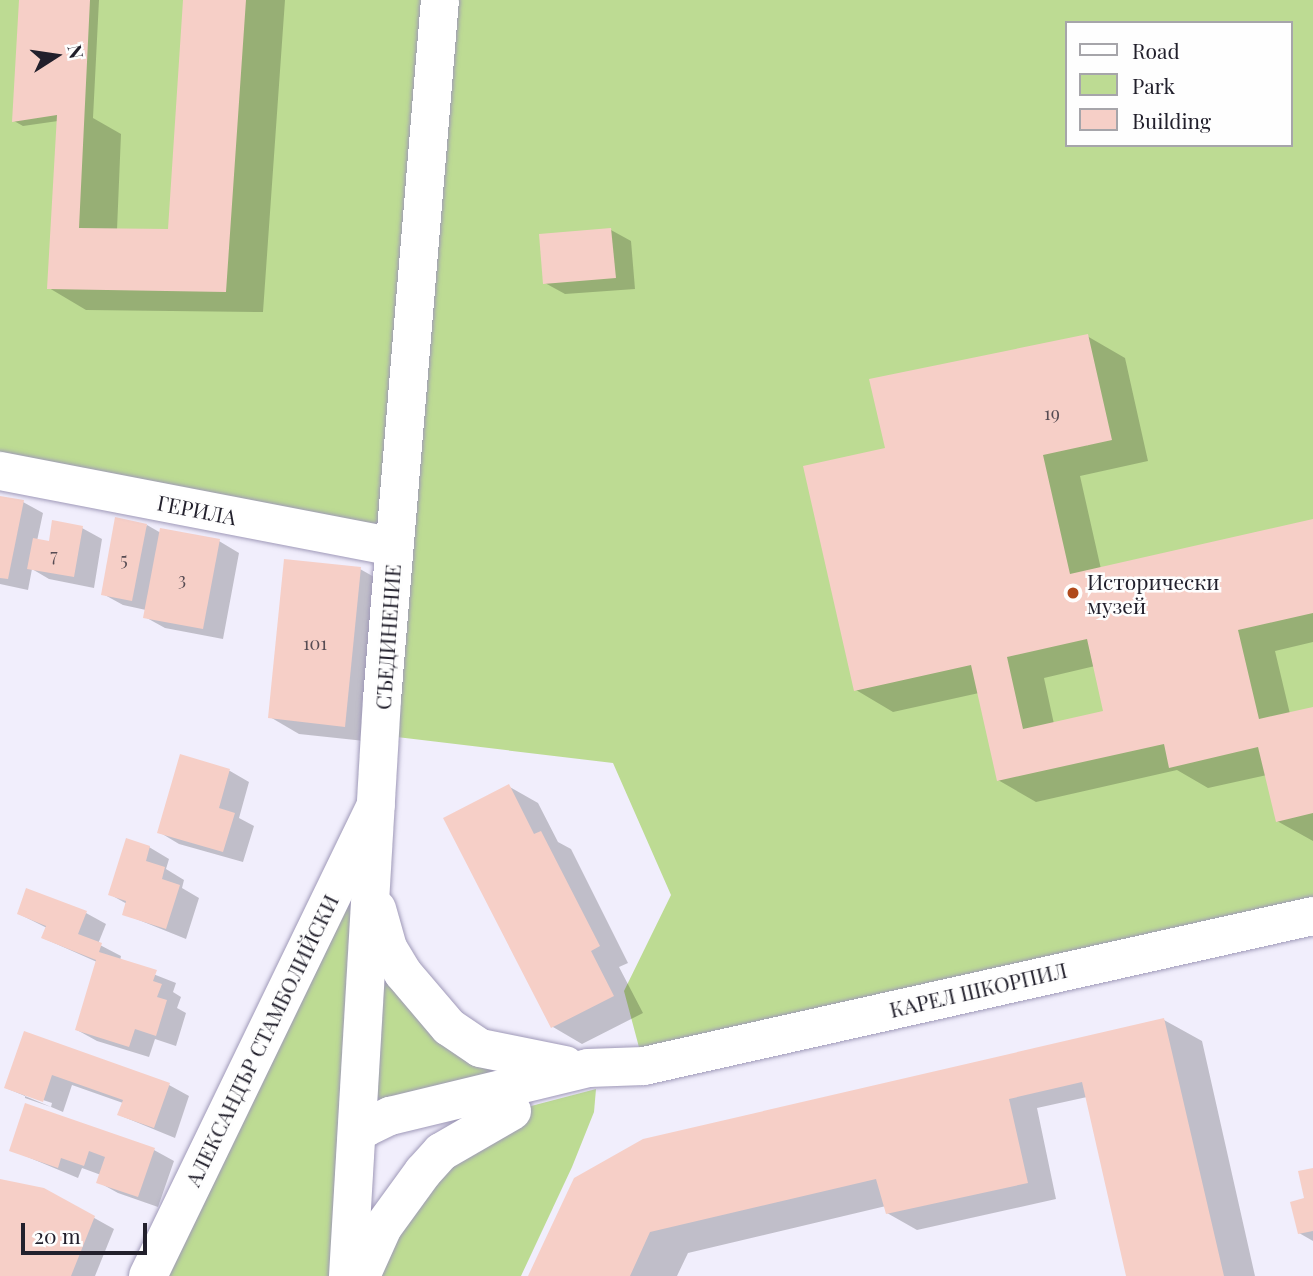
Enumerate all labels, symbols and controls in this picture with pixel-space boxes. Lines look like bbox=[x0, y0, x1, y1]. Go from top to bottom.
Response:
north arrow bbox=[21, 21, 91, 91]
legend bbox=[1064, 21, 1292, 147]
text: Road bbox=[1132, 36, 1180, 64]
text: N bbox=[62, 42, 91, 61]
text: Park bbox=[1132, 71, 1175, 99]
text: Building bbox=[1132, 106, 1211, 134]
house number: 19 bbox=[1044, 402, 1060, 424]
street label: ГЕРИЛА bbox=[155, 489, 239, 529]
house number: 7 bbox=[50, 544, 58, 566]
house number: 5 bbox=[120, 548, 128, 570]
street label: СЪЕДИНЕНИЕ bbox=[369, 563, 405, 711]
house number: 3 bbox=[178, 568, 186, 590]
place label: Исторически музей bbox=[1087, 568, 1219, 618]
marker: Исторически музей bbox=[1065, 585, 1081, 601]
house number: 101 bbox=[303, 632, 327, 654]
street label: АЛЕКСАНДЪР СТАМБОЛИЙСКИ bbox=[179, 890, 343, 1190]
street label: КАРЕЛ ШКОРПИЛ bbox=[887, 956, 1069, 1022]
scale bar bbox=[24, 1210, 150, 1254]
text: 20 m bbox=[34, 1221, 81, 1249]

